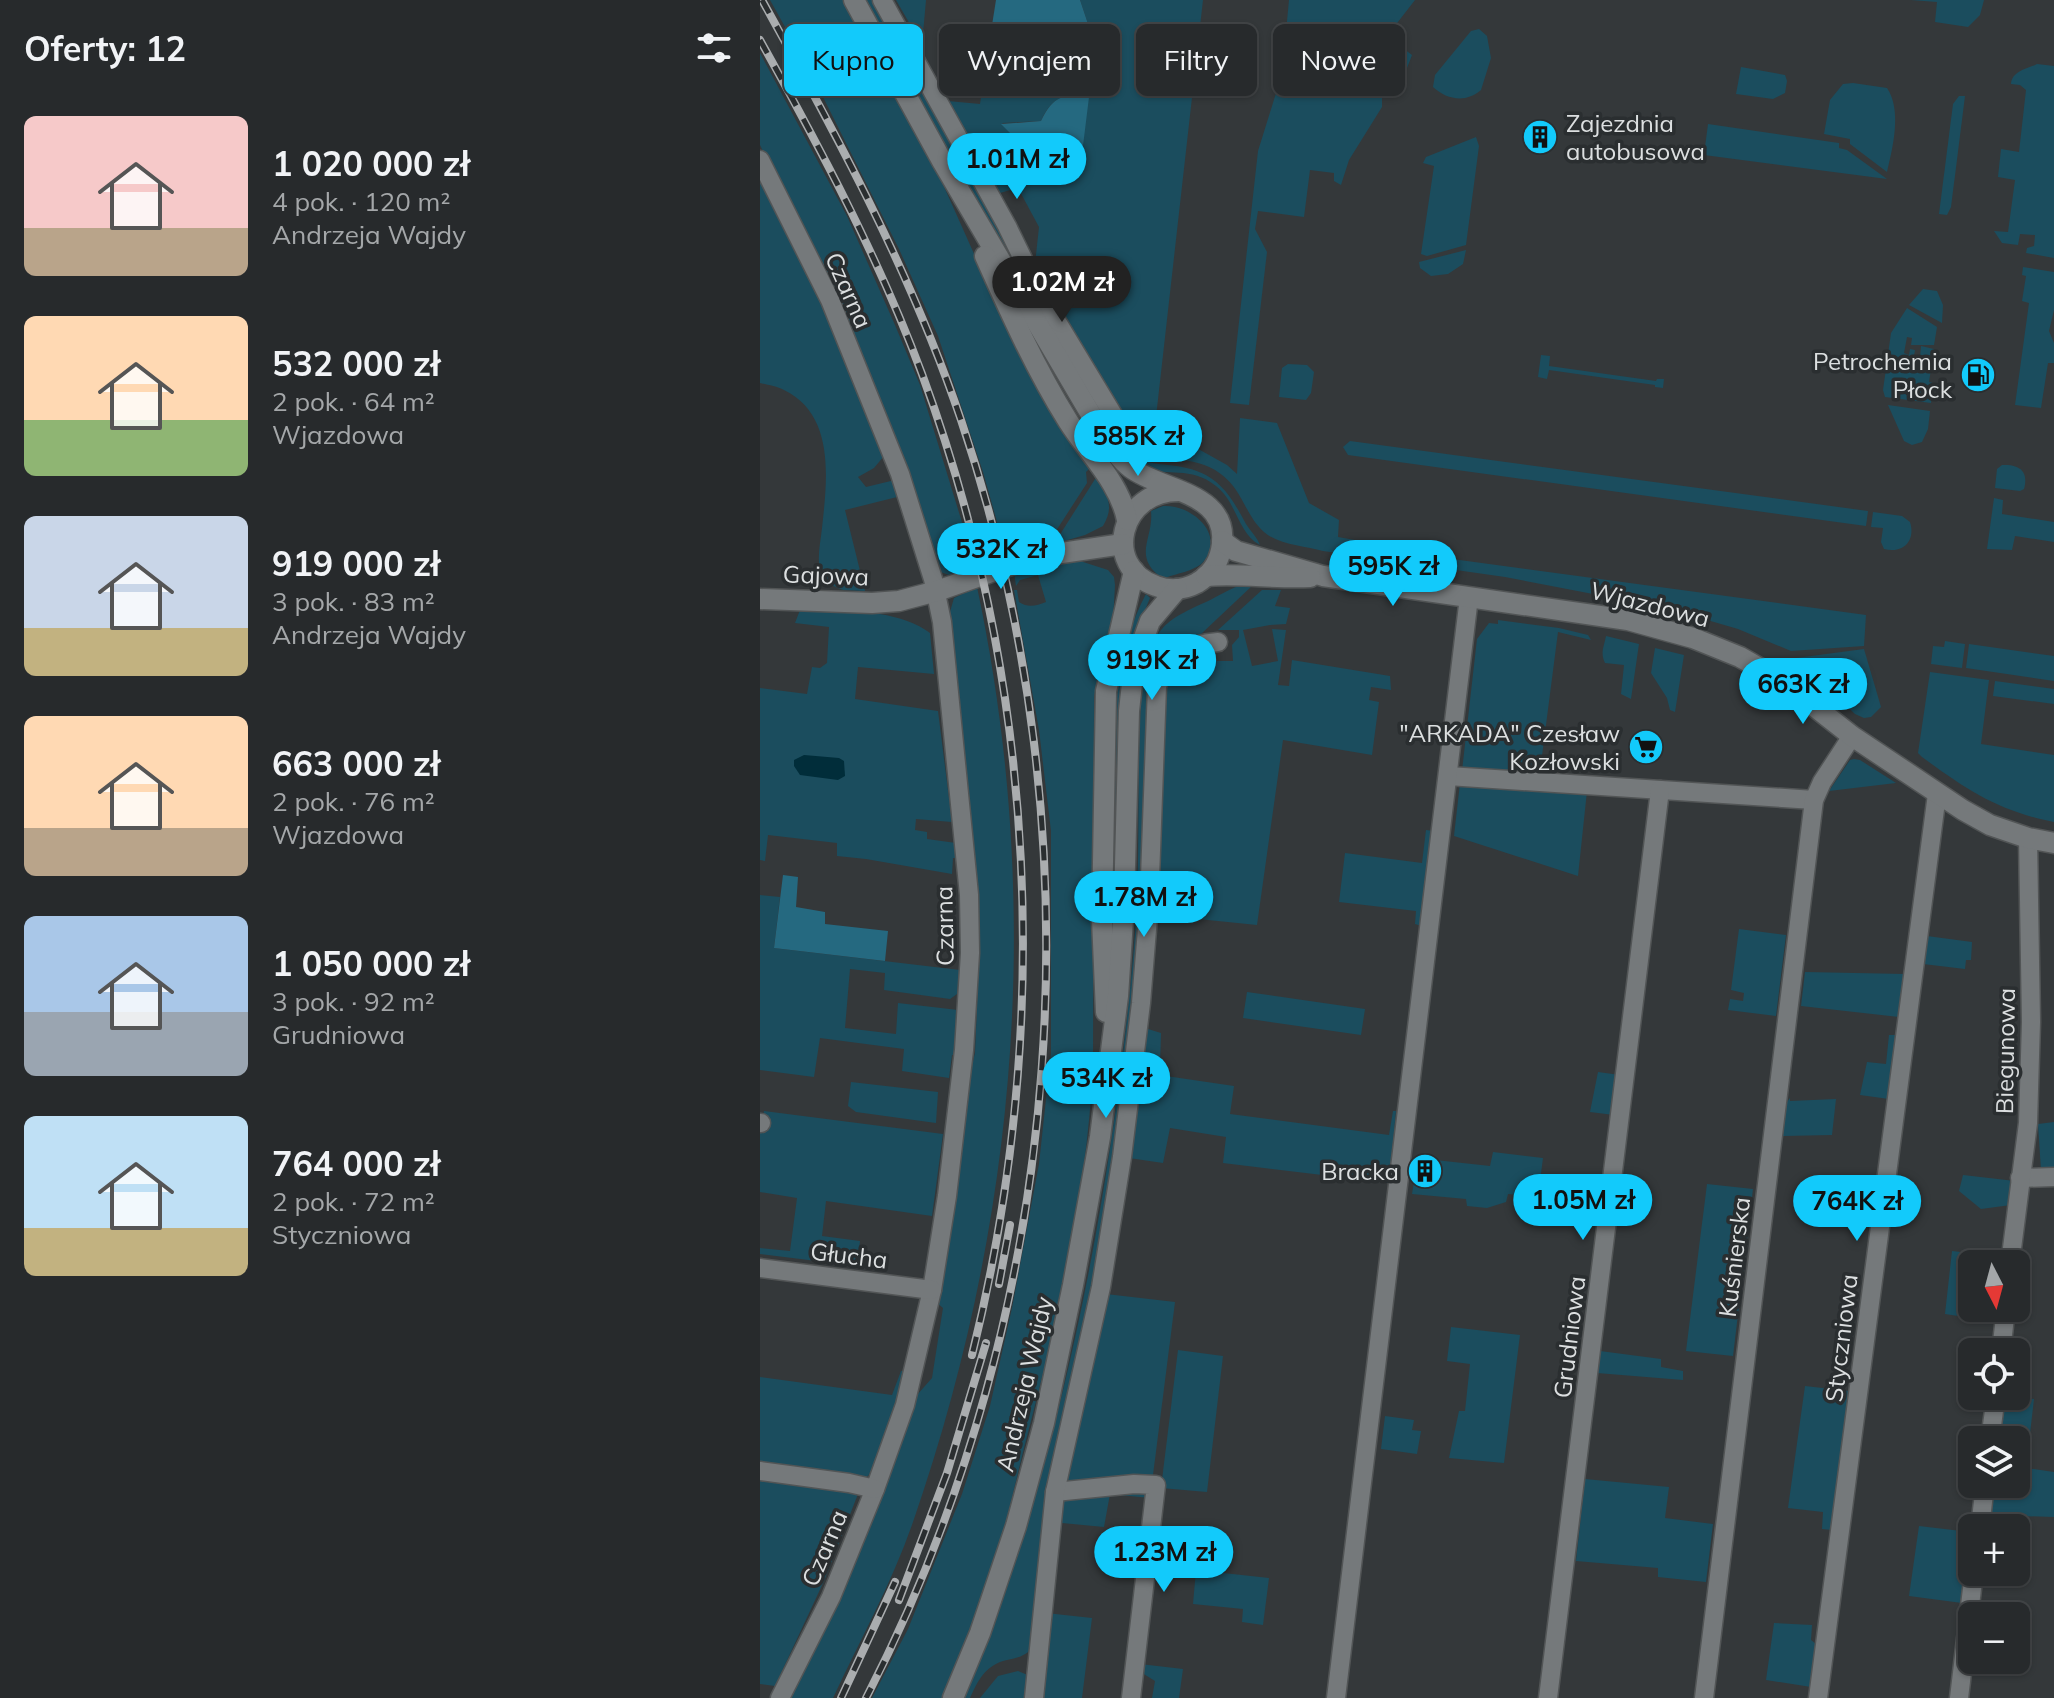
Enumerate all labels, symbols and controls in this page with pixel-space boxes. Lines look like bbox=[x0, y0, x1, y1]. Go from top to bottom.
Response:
chip: Kupno bbox=[784, 24, 923, 96]
chip: Wynajem bbox=[939, 24, 1120, 96]
chip: Filtry bbox=[1136, 24, 1257, 96]
chip: Nowe bbox=[1273, 24, 1405, 96]
icon: filters bbox=[692, 26, 736, 70]
text: Oferty: 12 bbox=[24, 27, 186, 70]
place label: Zajezdnia autobusowa bbox=[1566, 108, 1705, 166]
building icon: Zajezdnia autobusowa bbox=[1521, 118, 1559, 156]
pin: 1.01M zł bbox=[934, 133, 1100, 201]
text: 1 020 000 zł bbox=[272, 142, 470, 185]
text: 1.01M zł bbox=[965, 142, 1069, 175]
icon: home bbox=[88, 148, 184, 244]
text: 4 pok. · 120 m² bbox=[272, 185, 450, 218]
text: Andrzeja Wajdy bbox=[272, 218, 466, 251]
street label: Czarna bbox=[819, 247, 879, 333]
pin: 1.02M zł bbox=[979, 256, 1145, 324]
text: 1.02M zł bbox=[1010, 265, 1114, 298]
text: 532 000 zł bbox=[272, 342, 440, 385]
place label: Petrochemia Płock bbox=[1813, 346, 1953, 404]
icon: home bbox=[88, 348, 184, 444]
fuel station icon: Petrochemia Płock bbox=[1959, 356, 1997, 394]
text: 2 pok. · 64 m² bbox=[272, 385, 435, 418]
pin: 585K zł bbox=[1064, 410, 1212, 478]
text: Wjazdowa bbox=[272, 418, 404, 451]
text: 585K zł bbox=[1092, 419, 1184, 452]
pin: 532K zł bbox=[927, 523, 1075, 591]
text: 532K zł bbox=[955, 532, 1047, 565]
pin: 595K zł bbox=[1319, 540, 1467, 608]
text: 919 000 zł bbox=[272, 542, 440, 585]
icon: home bbox=[88, 548, 184, 644]
text: 595K zł bbox=[1347, 549, 1439, 582]
street label: Gajowa bbox=[782, 559, 870, 591]
street label: Wjazdowa bbox=[1587, 575, 1713, 633]
text: 3 pok. · 83 m² bbox=[272, 585, 435, 618]
text: Andrzeja Wajdy bbox=[272, 618, 466, 651]
pin: 919K zł bbox=[1078, 634, 1226, 702]
text: 919K zł bbox=[1106, 643, 1198, 676]
pin: 663K zł bbox=[1729, 658, 1877, 726]
text: 663K zł bbox=[1757, 667, 1849, 700]
place label: "ARKADA" Czesław Kozłowski bbox=[1399, 718, 1620, 776]
supermarket icon: "ARKADA" Czesław Kozłowski bbox=[1627, 728, 1665, 766]
text: 663 000 zł bbox=[272, 742, 440, 785]
icon: home bbox=[88, 748, 184, 844]
text: 2 pok. · 76 m² bbox=[272, 785, 435, 818]
text: Wjazdowa bbox=[272, 818, 404, 851]
pin: 1.78M zł bbox=[1061, 871, 1227, 939]
text: 1.78M zł bbox=[1092, 880, 1196, 913]
street label: Czarna bbox=[928, 886, 960, 966]
text: 1 050 000 zł bbox=[272, 942, 470, 985]
icon: home bbox=[88, 948, 184, 1044]
text: 3 pok. · 92 m² bbox=[272, 985, 435, 1018]
street label: Biegunowa bbox=[1989, 988, 2021, 1114]
text: Grudniowa bbox=[272, 1018, 405, 1051]
pin: 534K zł bbox=[1032, 1052, 1180, 1120]
text: 534K zł bbox=[1060, 1061, 1152, 1094]
text: 764 000 zł bbox=[272, 1142, 440, 1185]
icon: home bbox=[88, 1148, 184, 1244]
building icon: Bracka bbox=[1406, 1152, 1444, 1190]
place label: Bracka bbox=[1321, 1156, 1399, 1186]
pin: 1.05M zł bbox=[1500, 1174, 1666, 1242]
pin: 764K zł bbox=[1783, 1175, 1931, 1243]
text: 1.05M zł bbox=[1531, 1183, 1635, 1216]
text: 764K zł bbox=[1811, 1184, 1903, 1217]
text: 2 pok. · 72 m² bbox=[272, 1185, 435, 1218]
street label: Kuśnierska bbox=[1712, 1195, 1756, 1319]
text: Styczniowa bbox=[272, 1218, 411, 1251]
street label: Głucha bbox=[809, 1235, 889, 1275]
north arrow bbox=[1958, 1250, 2030, 1322]
map controls bbox=[1958, 1250, 2030, 1674]
street label: Styczniowa bbox=[1818, 1272, 1864, 1404]
street label: Grudniowa bbox=[1547, 1274, 1591, 1400]
street label: Andrzeja Wajdy bbox=[989, 1293, 1059, 1475]
button: locate bbox=[1958, 1338, 2030, 1410]
button: layers bbox=[1958, 1426, 2030, 1498]
street label: Czarna bbox=[795, 1505, 853, 1591]
button: + bbox=[1958, 1514, 2030, 1586]
pin: 1.23M zł bbox=[1081, 1526, 1247, 1594]
text: 1.23M zł bbox=[1112, 1535, 1216, 1568]
button: − bbox=[1958, 1602, 2030, 1674]

